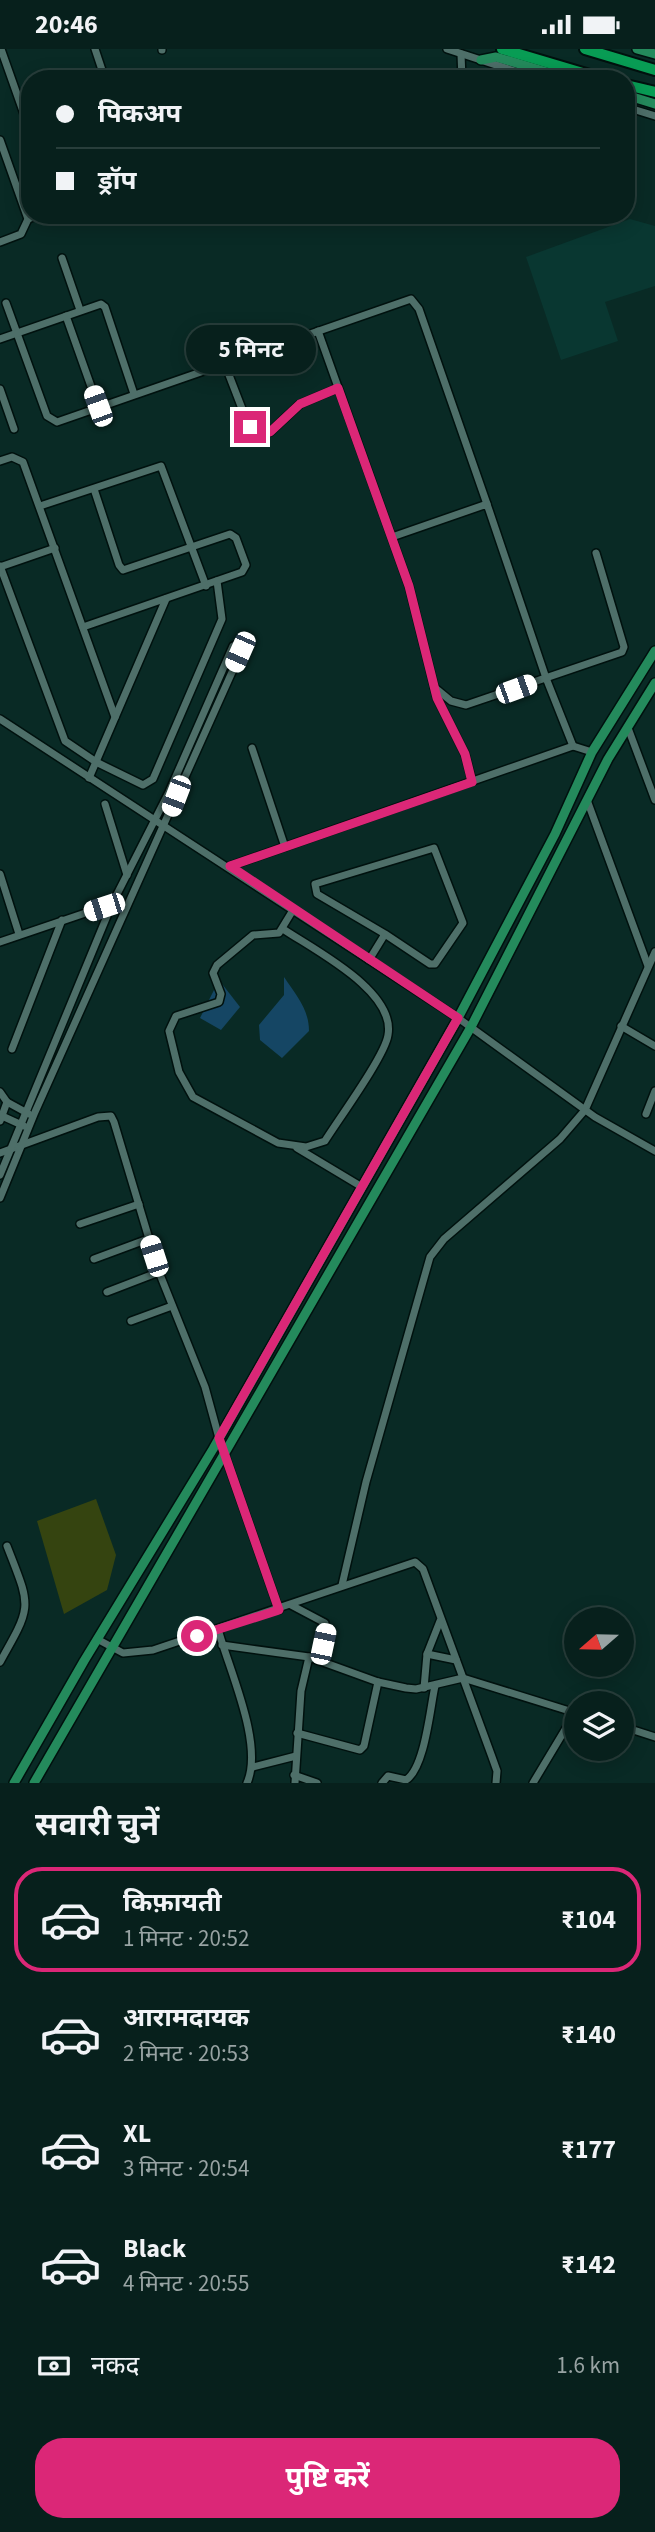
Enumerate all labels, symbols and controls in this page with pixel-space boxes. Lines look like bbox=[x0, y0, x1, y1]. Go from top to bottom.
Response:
text: 20:46 bbox=[35, 6, 98, 43]
text: पिकअप bbox=[98, 95, 181, 132]
text: ड्रॉप bbox=[98, 162, 136, 199]
callout: 5 मिनट bbox=[185, 325, 315, 375]
text: 5 मिनट bbox=[218, 333, 284, 366]
car bbox=[81, 383, 116, 429]
route end bbox=[234, 411, 266, 443]
car bbox=[222, 629, 259, 675]
car bbox=[493, 672, 540, 706]
car bbox=[159, 773, 194, 819]
car bbox=[81, 891, 128, 923]
car bbox=[138, 1233, 171, 1279]
north arrow bbox=[564, 1607, 634, 1677]
map controls bbox=[564, 1607, 634, 1761]
route start bbox=[181, 1620, 213, 1652]
car bbox=[309, 1621, 338, 1667]
button: layers bbox=[564, 1691, 634, 1761]
text: सवारी चुनें bbox=[35, 1802, 159, 1848]
text: किफ़ायती bbox=[123, 1884, 222, 1921]
icon: car bbox=[39, 1888, 102, 1951]
text: ₹104 bbox=[561, 1901, 616, 1938]
text: 1 मिनट · 20:52 bbox=[123, 1922, 249, 1955]
text: आरामदायक bbox=[123, 1999, 249, 2036]
icon: car bbox=[39, 2003, 102, 2066]
text: ₹140 bbox=[561, 2016, 616, 2053]
text: 2 मिनट · 20:53 bbox=[123, 2037, 249, 2070]
text: XL bbox=[123, 2115, 151, 2152]
icon: car bbox=[39, 2118, 102, 2181]
text: ₹177 bbox=[561, 2131, 616, 2168]
text: 3 मिनट · 20:54 bbox=[123, 2152, 249, 2185]
text: Black bbox=[123, 2230, 186, 2267]
icon: car bbox=[39, 2233, 102, 2296]
text: ₹142 bbox=[561, 2246, 616, 2283]
text: 4 मिनट · 20:55 bbox=[123, 2267, 249, 2300]
icon: cash bbox=[35, 2347, 73, 2385]
text: नकद bbox=[91, 2347, 139, 2384]
text: 1.6 km bbox=[556, 2349, 620, 2382]
button: पुष्टि करें bbox=[35, 2438, 620, 2518]

